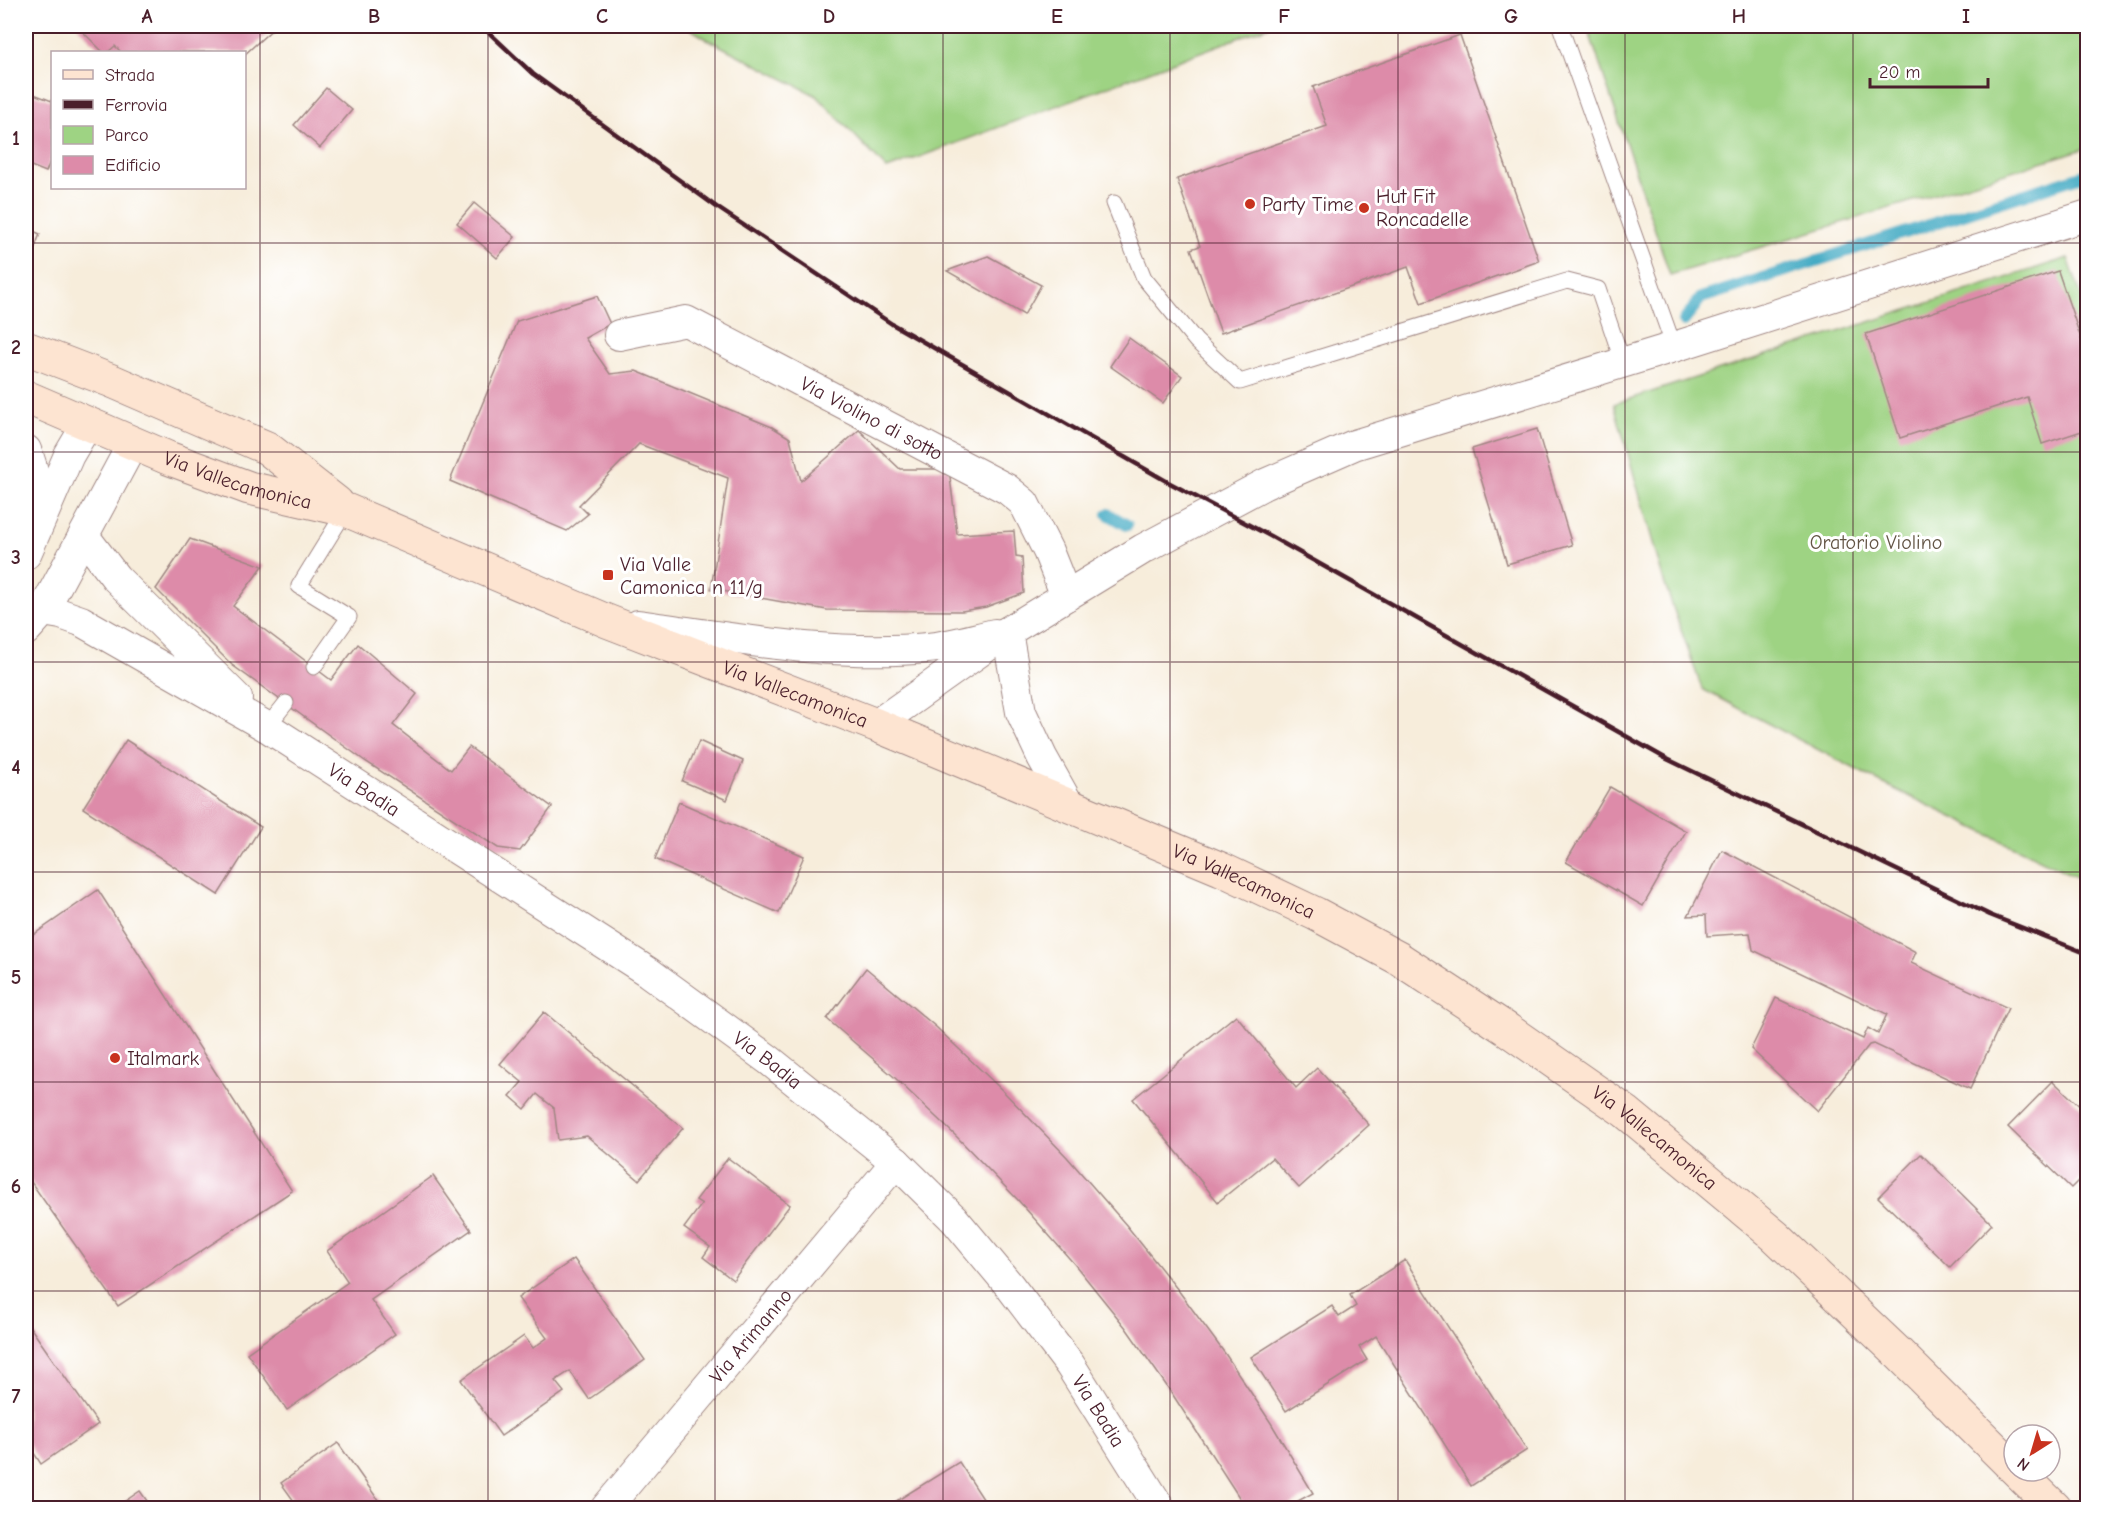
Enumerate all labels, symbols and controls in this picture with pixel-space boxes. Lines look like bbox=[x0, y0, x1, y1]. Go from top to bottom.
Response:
text: A bbox=[141, 5, 153, 28]
text: B bbox=[368, 5, 380, 28]
text: C bbox=[596, 5, 608, 28]
text: D bbox=[823, 5, 835, 28]
text: E bbox=[1051, 5, 1063, 28]
text: F bbox=[1278, 5, 1290, 28]
text: G bbox=[1504, 5, 1518, 28]
text: H bbox=[1732, 5, 1746, 28]
text: I bbox=[1962, 5, 1970, 28]
legend bbox=[51, 51, 246, 189]
scale bar bbox=[1870, 51, 1988, 89]
text: 20 m bbox=[1879, 62, 1920, 83]
text: Strada bbox=[105, 65, 155, 86]
text: Ferrovia bbox=[105, 95, 168, 116]
text: Parco bbox=[105, 125, 148, 146]
text: 1 bbox=[12, 127, 20, 150]
text: Edificio bbox=[105, 155, 161, 176]
place label: Hut Fit Roncadelle bbox=[1376, 185, 1469, 231]
place label: Party Time bbox=[1262, 193, 1354, 216]
marker: Party Time bbox=[1243, 197, 1257, 211]
marker: Hut Fit Roncadelle bbox=[1357, 201, 1371, 215]
text: 2 bbox=[11, 336, 21, 359]
street label: Via Violino di sotto bbox=[797, 371, 947, 465]
street label: Via Vallecamonica bbox=[161, 446, 314, 513]
park label: Oratorio Violino bbox=[1810, 531, 1942, 554]
text: 3 bbox=[11, 546, 21, 569]
place label: Via Valle Camonica n 11/g bbox=[620, 553, 763, 599]
marker: Via Valle Camonica n 11/g bbox=[601, 568, 615, 582]
street label: Via Vallecamonica bbox=[720, 655, 871, 732]
text: 4 bbox=[11, 756, 21, 779]
street label: Via Badia bbox=[324, 758, 404, 821]
street label: Via Vallecamonica bbox=[1169, 839, 1319, 923]
text: 5 bbox=[11, 966, 21, 989]
street label: Via Badia bbox=[729, 1026, 807, 1093]
place label: Italmark bbox=[127, 1047, 199, 1070]
marker: Italmark bbox=[108, 1051, 122, 1065]
street label: Via Vallecamonica bbox=[1588, 1081, 1722, 1195]
text: 6 bbox=[11, 1175, 21, 1198]
street label: Via Arimanno bbox=[704, 1284, 797, 1387]
street label: Via Badia bbox=[1068, 1371, 1130, 1451]
text: 7 bbox=[12, 1385, 21, 1408]
north arrow bbox=[2002, 1423, 2062, 1483]
text: N bbox=[2014, 1454, 2033, 1475]

